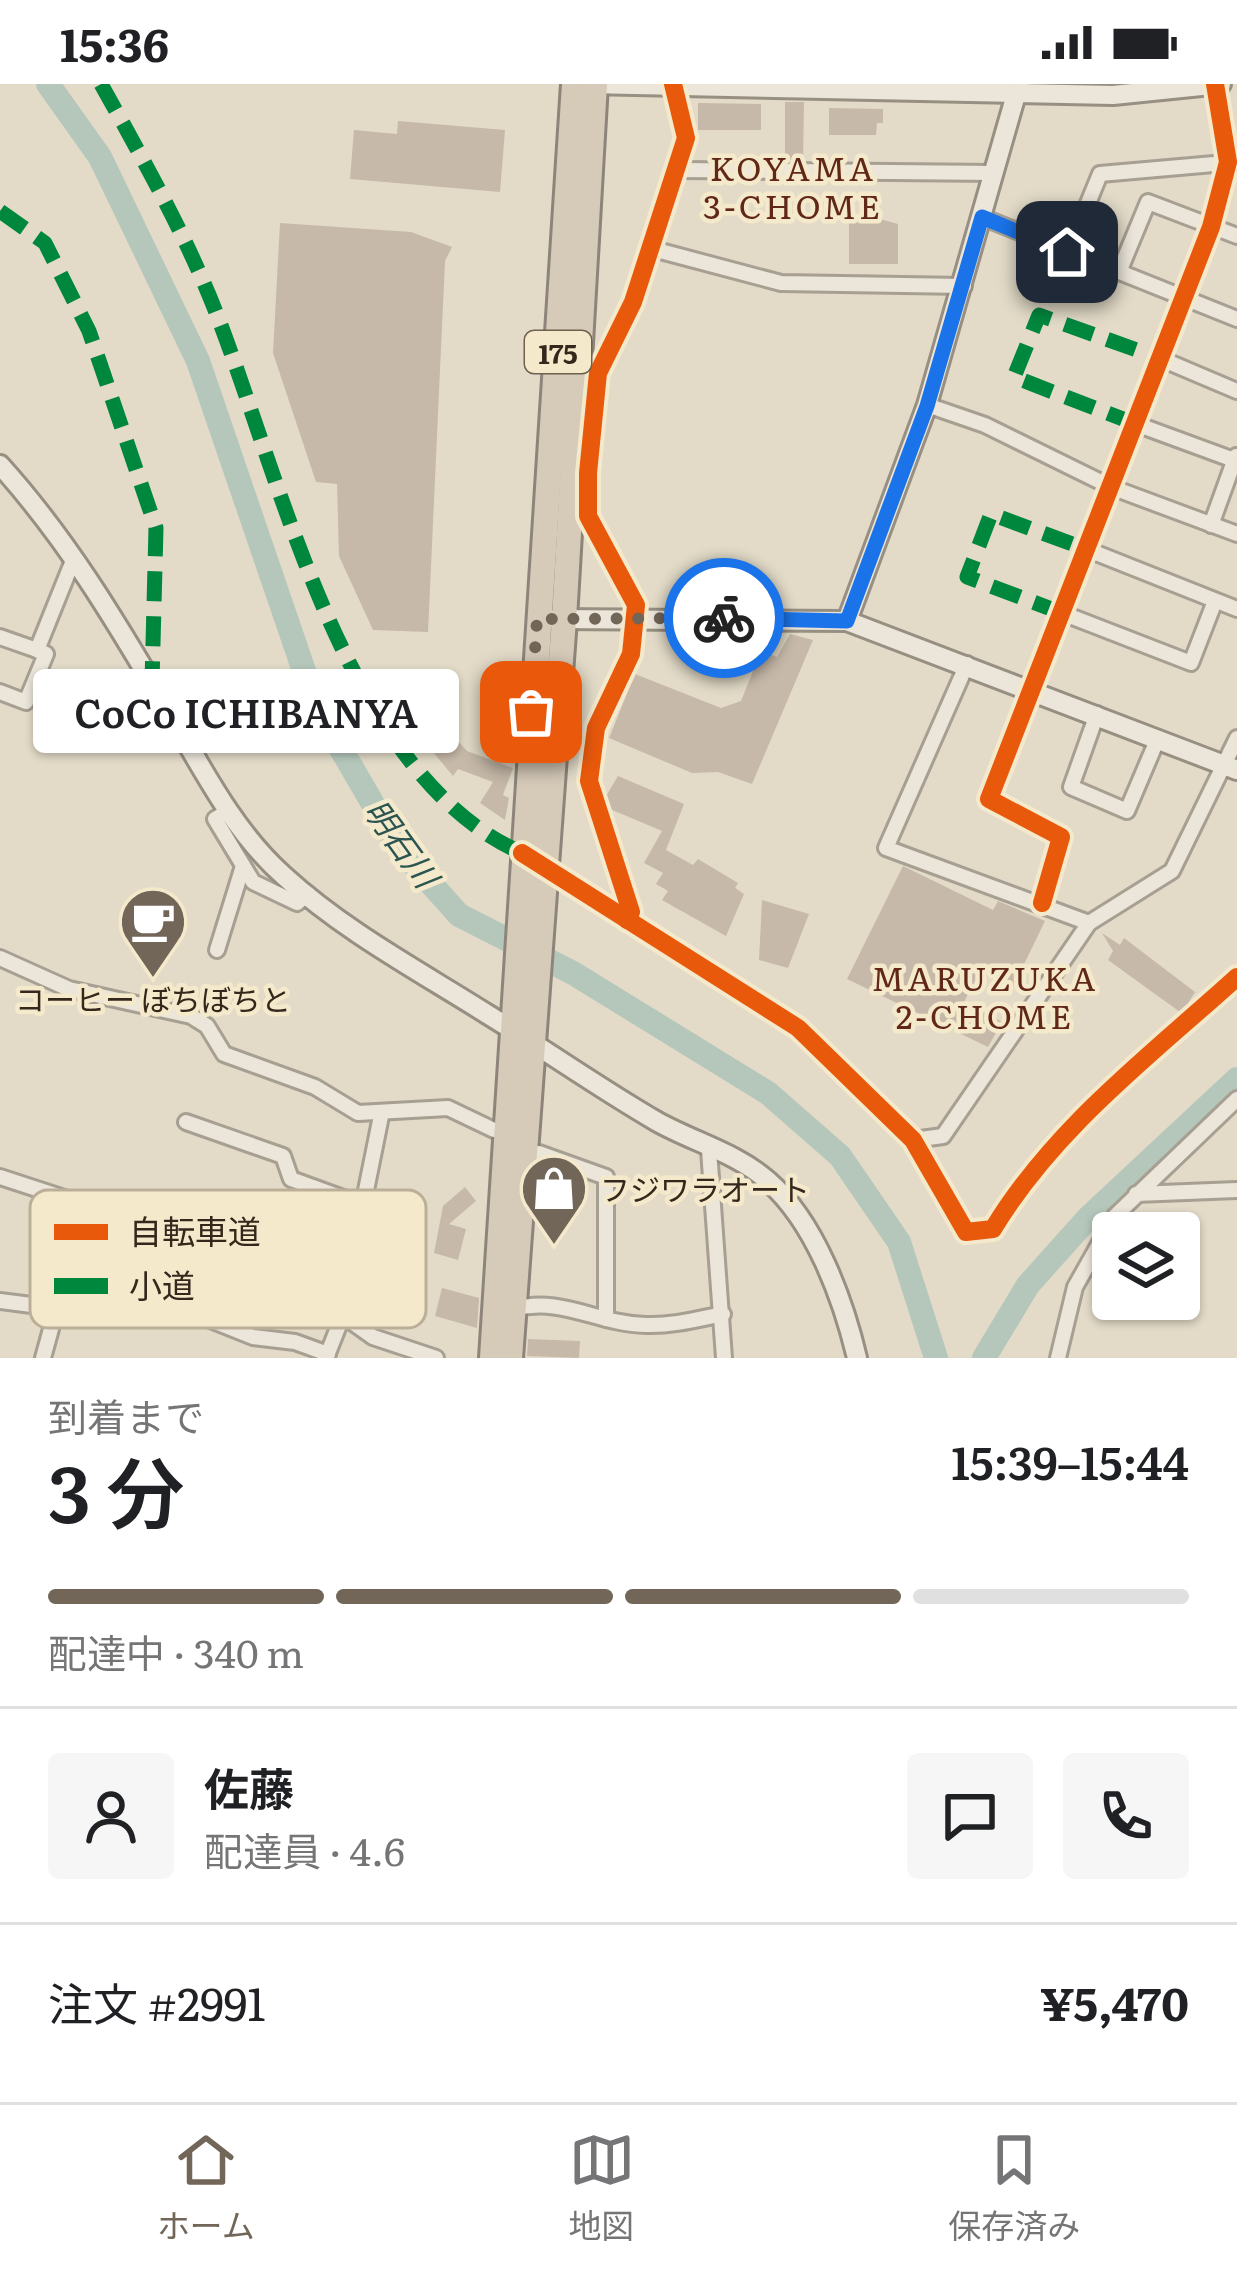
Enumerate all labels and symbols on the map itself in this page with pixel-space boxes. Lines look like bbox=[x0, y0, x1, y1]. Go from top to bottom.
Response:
district label: KOYAMA 3-CHOME bbox=[703, 142, 883, 229]
pin bbox=[1016, 201, 1118, 303]
road number: 175 bbox=[525, 331, 591, 373]
courier bbox=[664, 558, 784, 678]
pin bbox=[480, 661, 582, 763]
callout: CoCo ICHIBANYA bbox=[33, 670, 459, 754]
water label: 明石川 bbox=[354, 788, 454, 899]
cafe icon: コーヒー ぼちぼちと bbox=[118, 886, 188, 980]
district label: MARUZUKA 2-CHOME bbox=[871, 952, 1099, 1039]
place label: コーヒー ぼちぼちと bbox=[15, 976, 291, 1020]
shop icon: フジワラオート bbox=[519, 1153, 589, 1247]
place label: フジワラオート bbox=[600, 1166, 810, 1210]
legend bbox=[30, 1190, 426, 1328]
text: 自転車道 bbox=[129, 1205, 261, 1254]
text: 小道 bbox=[129, 1259, 195, 1308]

